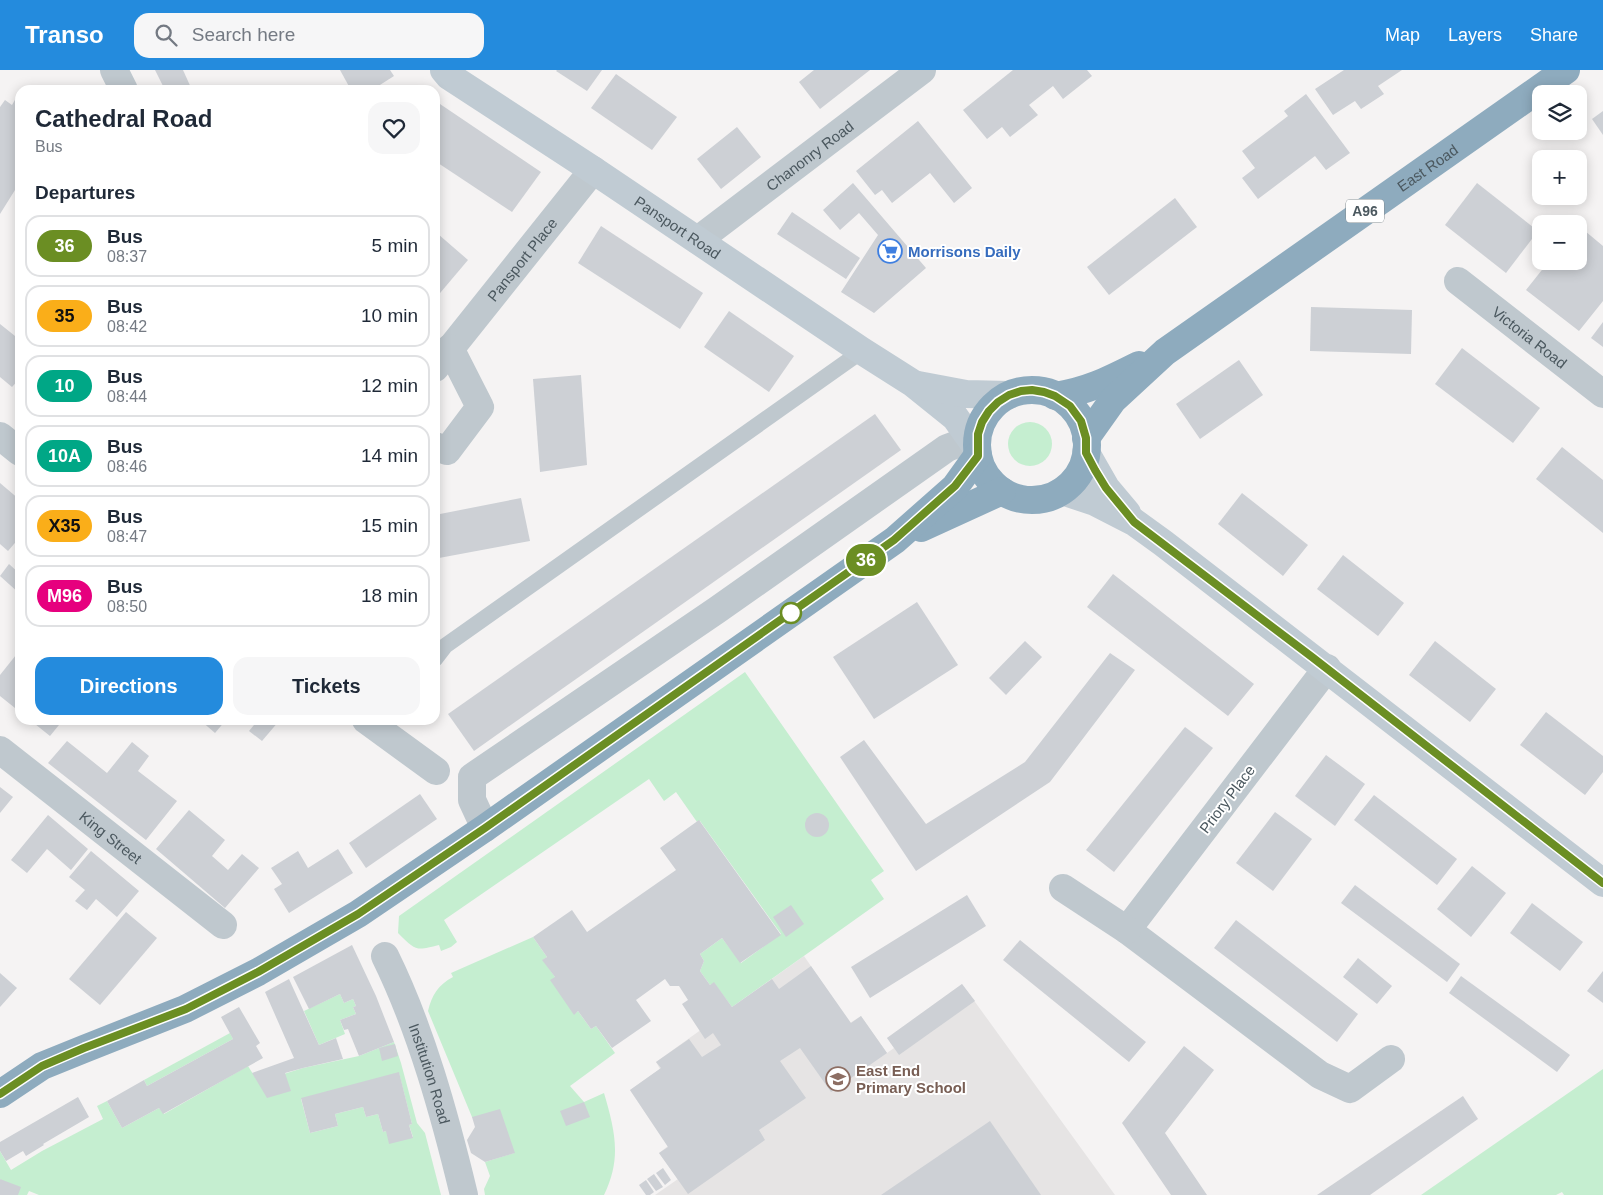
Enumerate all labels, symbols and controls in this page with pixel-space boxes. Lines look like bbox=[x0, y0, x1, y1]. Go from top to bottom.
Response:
search box bbox=[134, 13, 484, 58]
text: Transo bbox=[25, 21, 104, 48]
icon: search bbox=[152, 21, 180, 49]
text: Search here bbox=[192, 24, 295, 45]
text: Map bbox=[1385, 25, 1420, 45]
text: Layers bbox=[1448, 25, 1502, 45]
text: Share bbox=[1530, 25, 1578, 45]
map controls bbox=[1532, 85, 1587, 270]
button: layers bbox=[1532, 85, 1587, 140]
button: heart bbox=[368, 102, 420, 154]
text: Cathedral Road bbox=[35, 105, 212, 132]
street label: Chanonry Road bbox=[763, 117, 857, 194]
text: Bus bbox=[35, 138, 63, 155]
street label: East Road bbox=[1394, 140, 1461, 195]
button: + bbox=[1532, 150, 1587, 205]
text: Departures bbox=[35, 182, 135, 203]
street label: Pansport Road bbox=[632, 192, 724, 262]
road number: A96 bbox=[1346, 200, 1384, 222]
street label: Pansport Place bbox=[483, 214, 560, 304]
button: − bbox=[1532, 215, 1587, 270]
text: Bus bbox=[107, 226, 143, 247]
text: 5 min bbox=[372, 235, 418, 256]
text: 36 bbox=[54, 236, 75, 256]
supermarket icon: Morrisons Daily bbox=[877, 238, 903, 264]
place label: Morrisons Daily bbox=[908, 243, 1021, 260]
text: 08:37 bbox=[107, 248, 147, 265]
text: Bus bbox=[107, 296, 143, 317]
street label: Victoria Road bbox=[1489, 303, 1570, 371]
text: 10 min bbox=[361, 305, 418, 326]
text: 35 bbox=[54, 306, 75, 326]
text: 08:42 bbox=[107, 318, 147, 335]
text: Bus bbox=[107, 366, 143, 387]
text: 12 min bbox=[361, 375, 418, 396]
text: 10 bbox=[54, 376, 75, 396]
text: 08:44 bbox=[107, 388, 147, 405]
text: Bus bbox=[107, 436, 143, 457]
text: 14 min bbox=[361, 445, 418, 466]
text: 10A bbox=[48, 446, 81, 466]
text: 08:46 bbox=[107, 458, 147, 475]
text: Bus bbox=[107, 506, 143, 527]
text: 15 min bbox=[361, 515, 418, 536]
text: X35 bbox=[48, 516, 81, 536]
text: 08:47 bbox=[107, 528, 147, 545]
line badge: 36 bbox=[844, 544, 888, 576]
text: 36 bbox=[856, 550, 876, 570]
text: Bus bbox=[107, 576, 143, 597]
text: 18 min bbox=[361, 585, 418, 606]
text: M96 bbox=[47, 586, 82, 606]
text: 08:50 bbox=[107, 598, 147, 615]
unlabelled marker bbox=[780, 602, 802, 624]
button: Directions bbox=[35, 657, 223, 715]
button: Tickets bbox=[233, 657, 420, 715]
street label: Priory Place bbox=[1196, 762, 1258, 836]
street label: King Street bbox=[76, 807, 146, 867]
street label: Institution Road bbox=[406, 1021, 454, 1126]
place label: East End Primary School bbox=[856, 1062, 966, 1096]
school or university icon: East End Primary School bbox=[825, 1066, 851, 1092]

